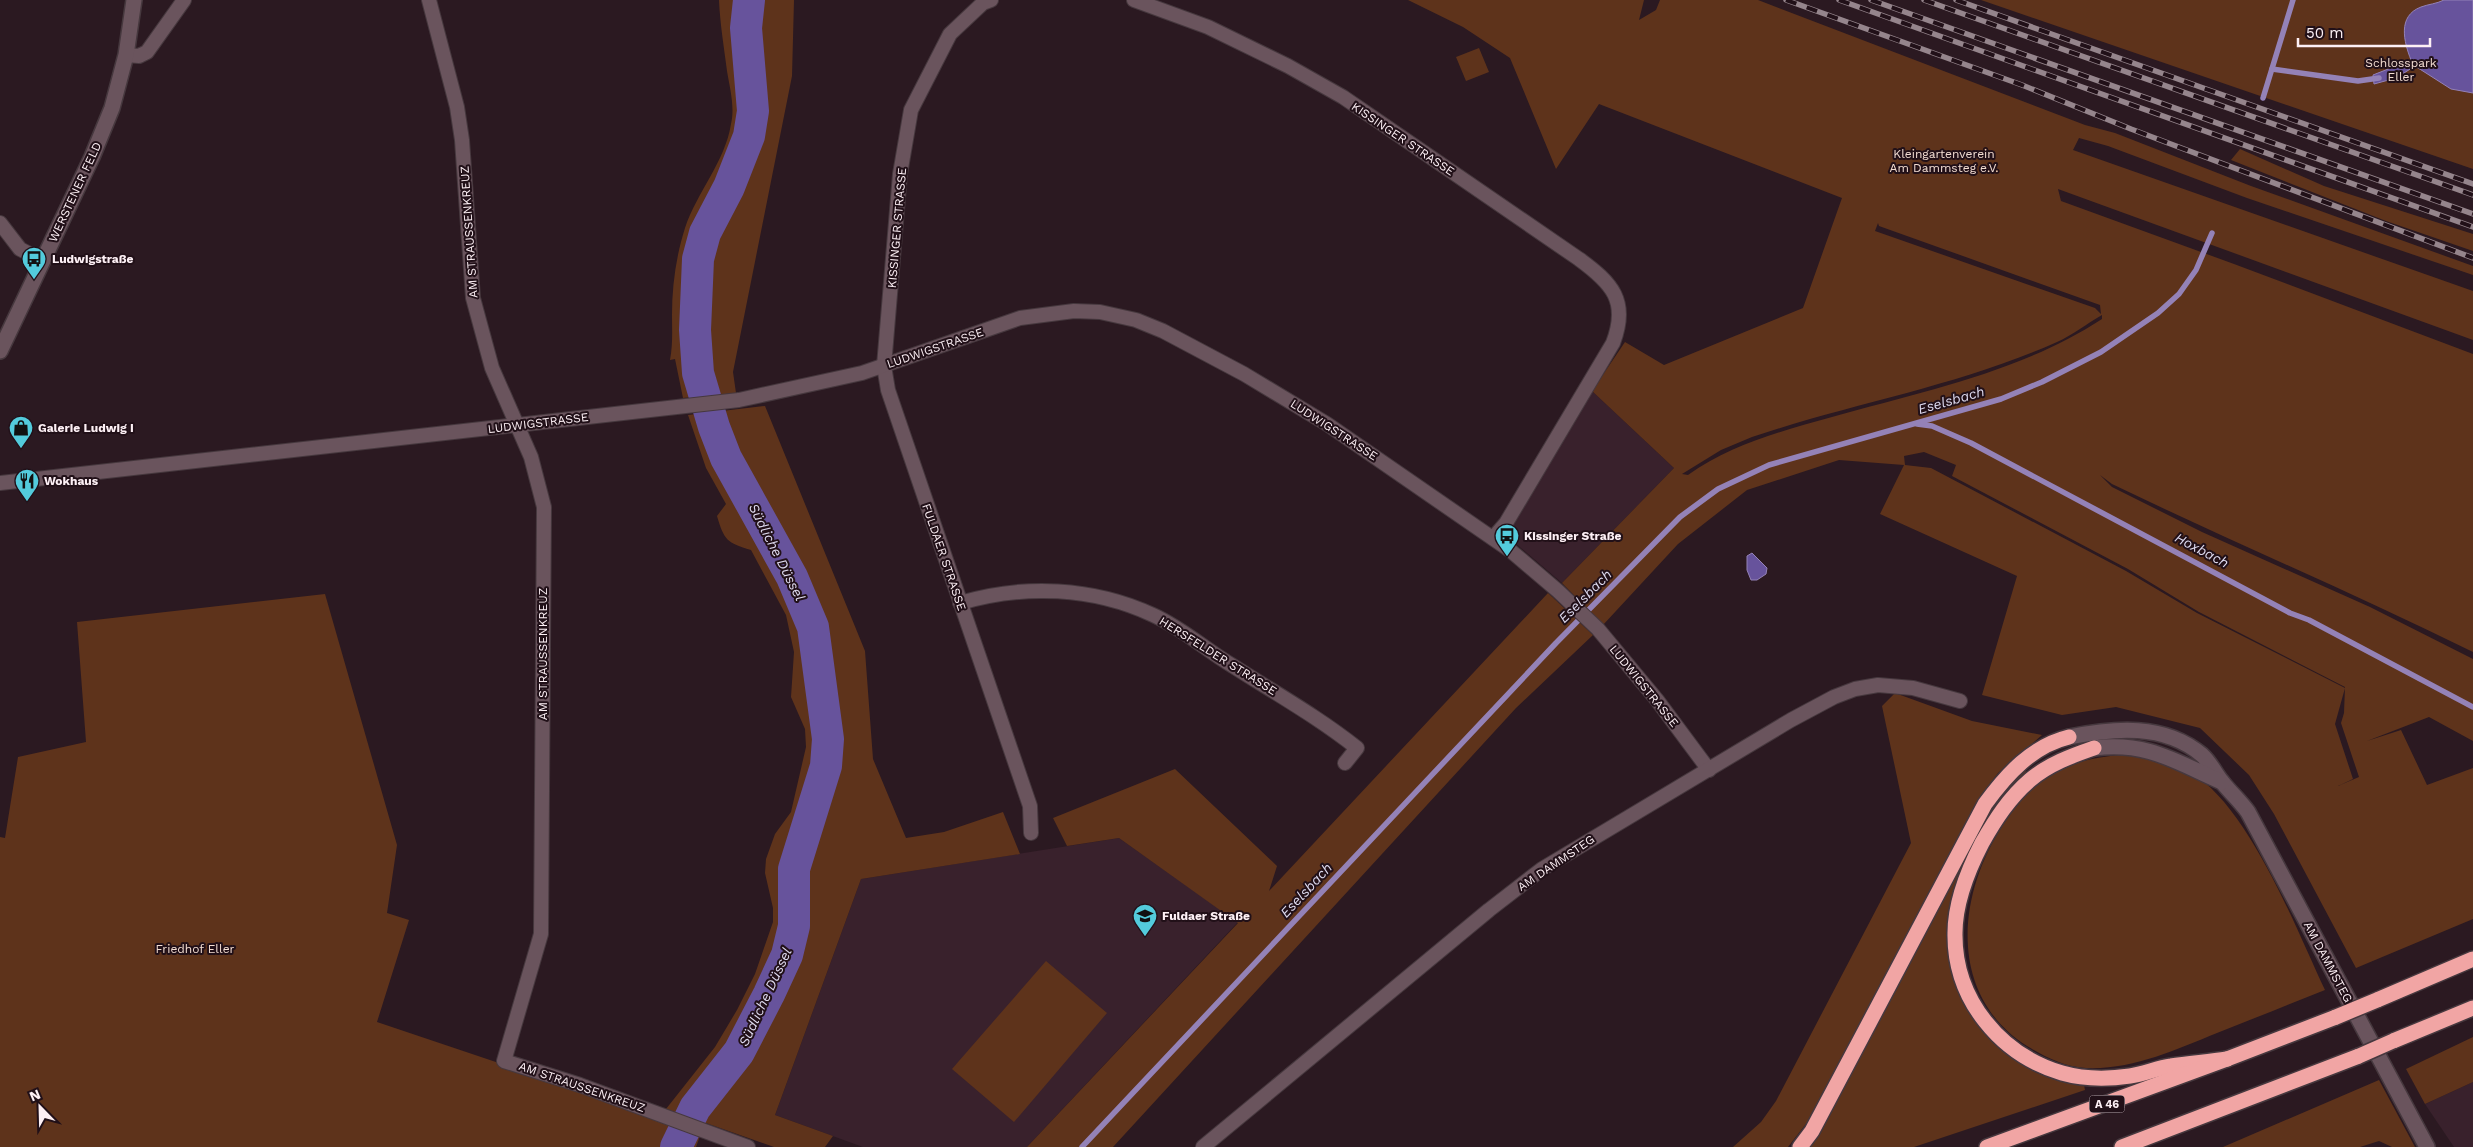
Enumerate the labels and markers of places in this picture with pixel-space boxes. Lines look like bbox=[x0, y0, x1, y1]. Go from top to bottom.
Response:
bus stop icon: Ludwigstraße bbox=[21, 246, 47, 280]
place label: Ludwigstraße bbox=[52, 252, 134, 266]
shop icon: Galerie Ludwig I bbox=[8, 415, 34, 449]
place label: Galerie Ludwig I bbox=[38, 421, 134, 435]
restaurant icon: Wokhaus bbox=[14, 468, 40, 502]
place label: Wokhaus bbox=[44, 474, 99, 488]
bus stop icon: Kissinger Straße bbox=[1494, 523, 1520, 557]
place label: Kissinger Straße bbox=[1524, 529, 1621, 543]
school or university icon: Fuldaer Straße bbox=[1132, 903, 1158, 937]
place label: Fuldaer Straße bbox=[1162, 909, 1250, 923]

